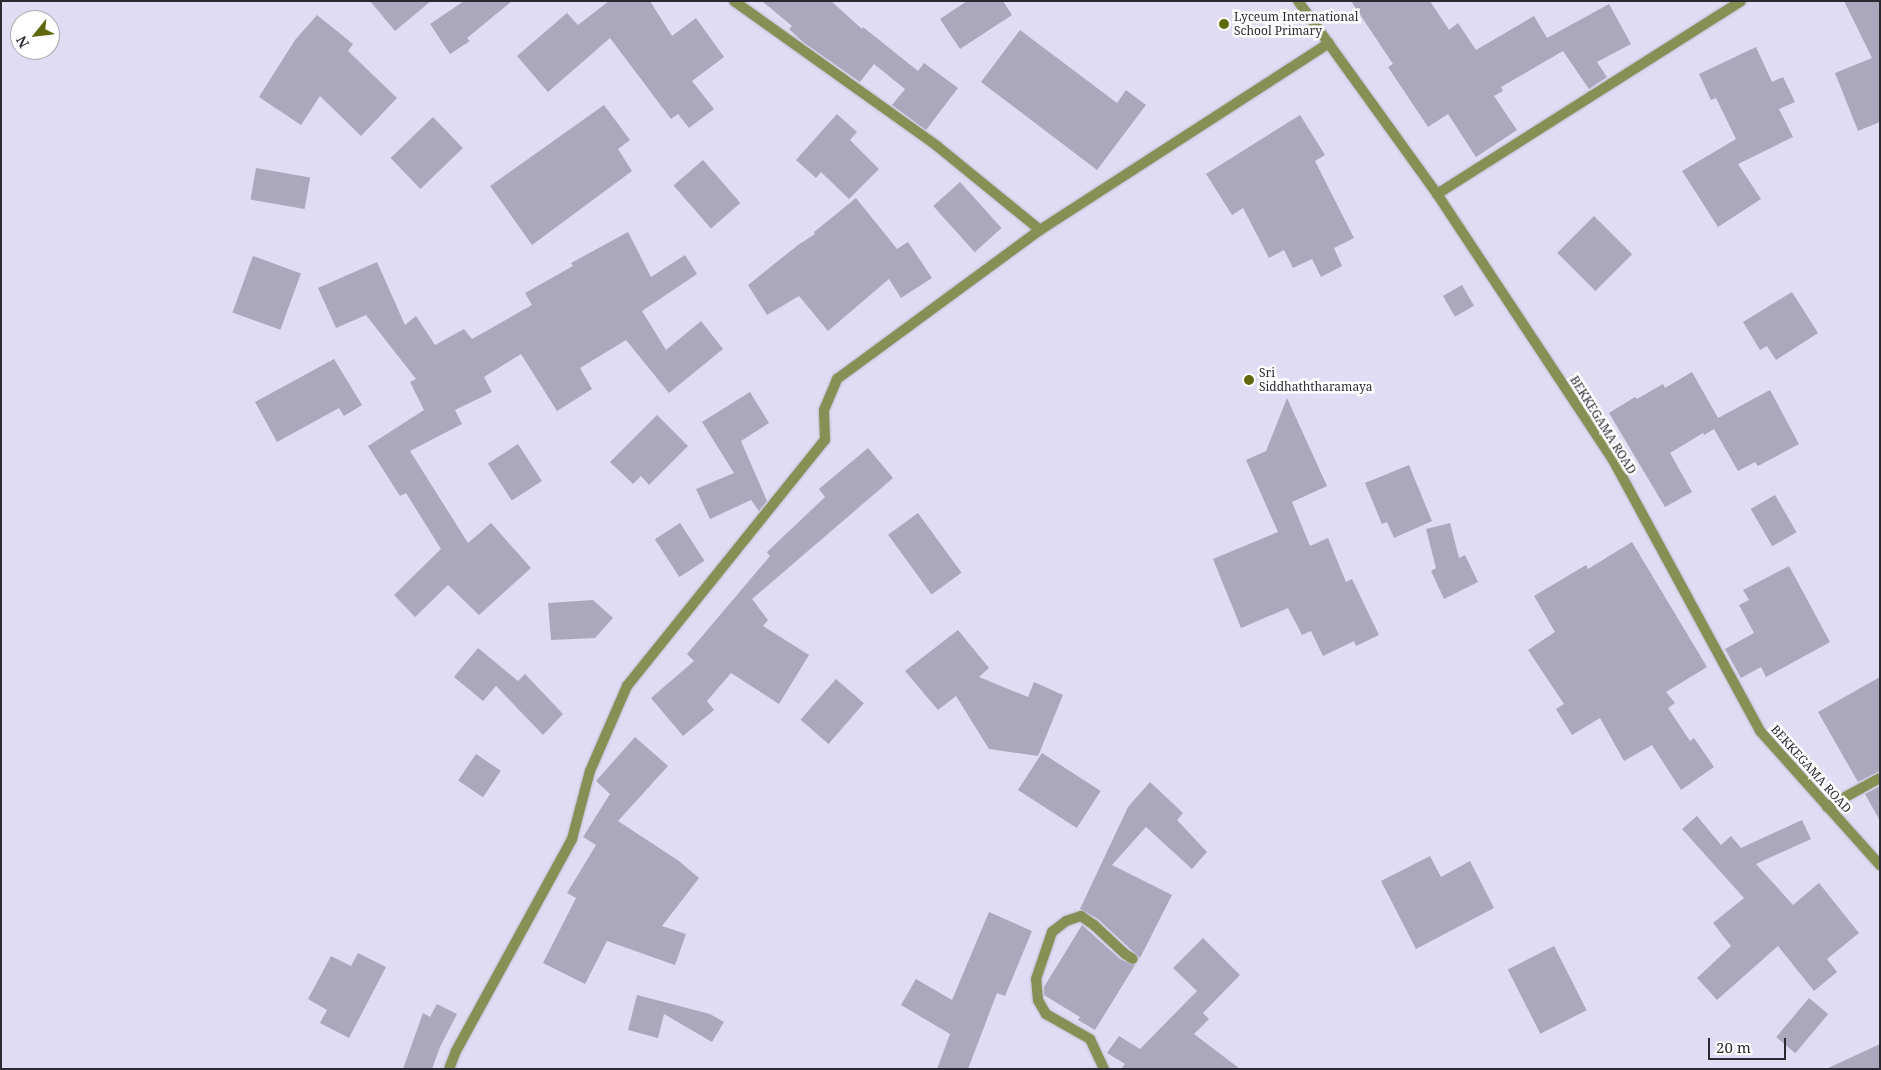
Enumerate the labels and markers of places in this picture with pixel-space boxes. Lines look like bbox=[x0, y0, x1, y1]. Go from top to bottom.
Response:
place label: Lyceum International School Primary bbox=[1234, 10, 1358, 38]
marker: Lyceum International School Primary bbox=[1218, 18, 1230, 30]
place label: Sri Siddhaththaramaya bbox=[1259, 366, 1372, 394]
marker: Sri Siddhaththaramaya bbox=[1243, 374, 1255, 386]

